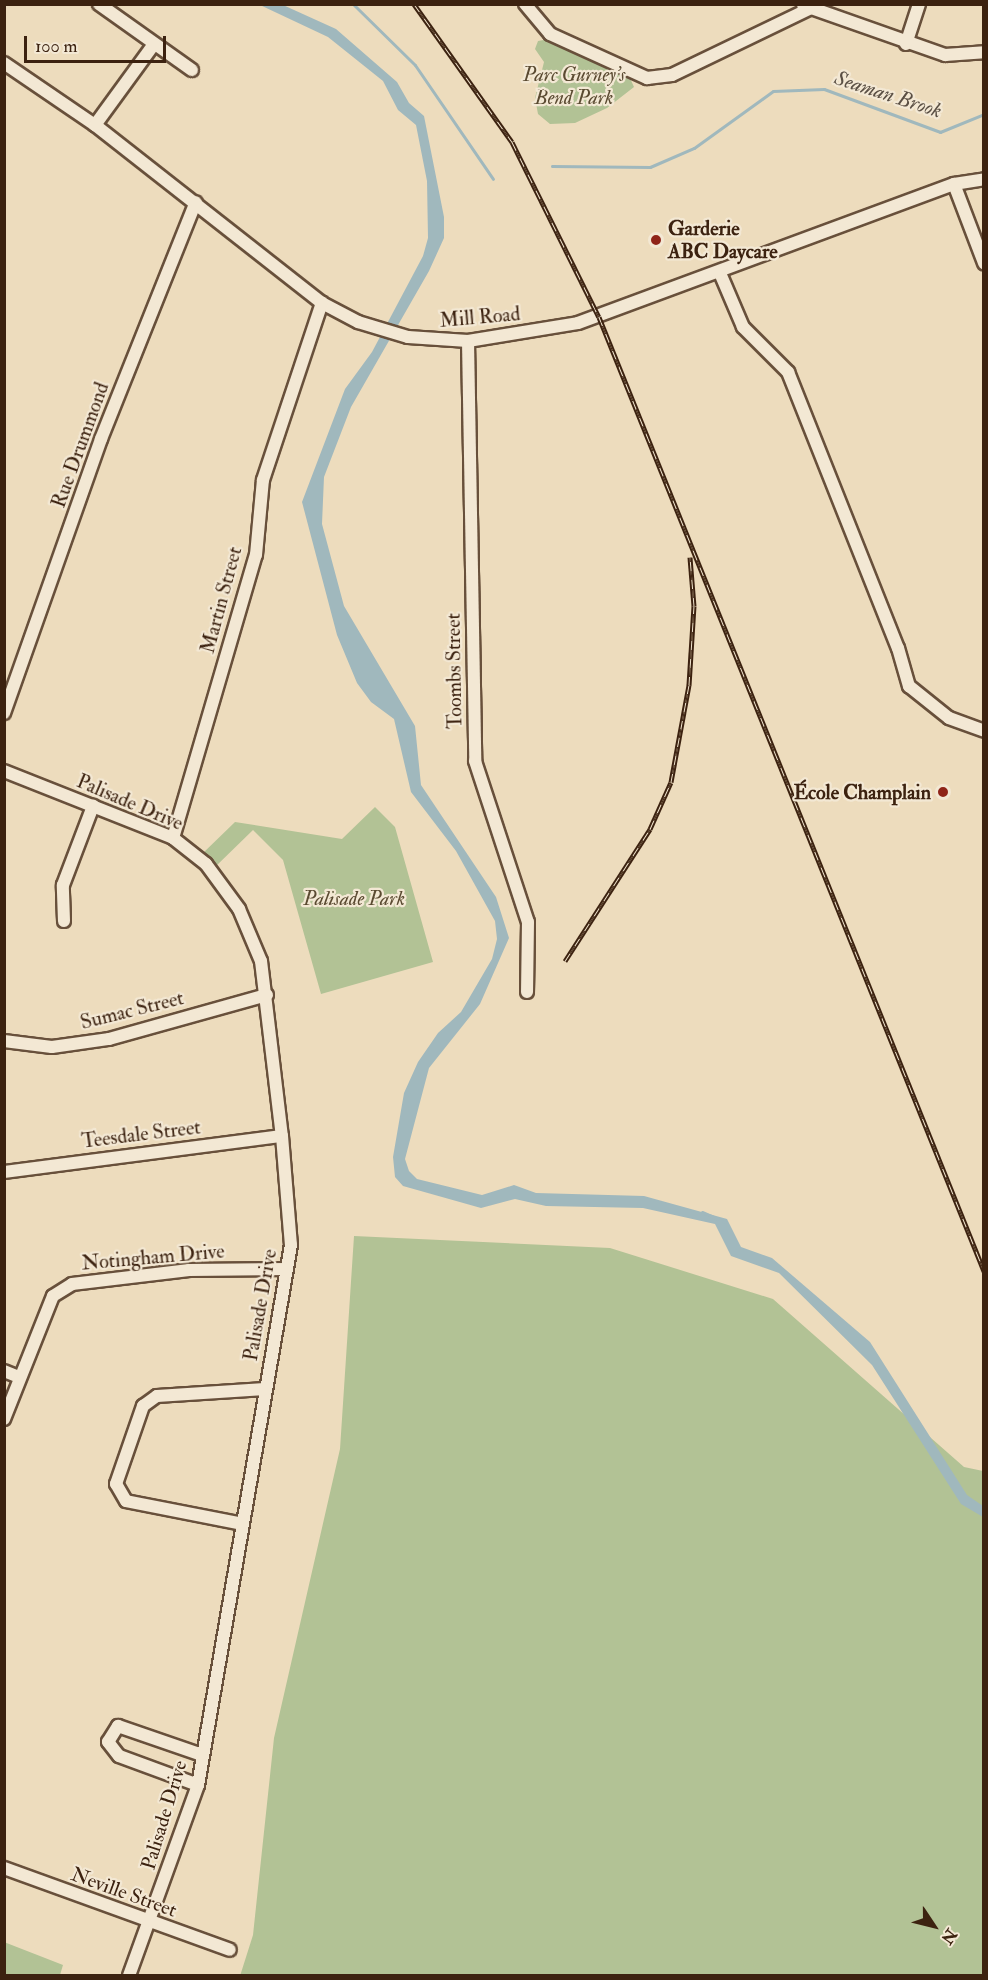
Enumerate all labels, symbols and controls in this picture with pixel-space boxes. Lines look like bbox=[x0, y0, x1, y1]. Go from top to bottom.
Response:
scale bar bbox=[27, 24, 170, 62]
text: 100 m bbox=[35, 35, 78, 58]
park label: Parc Gurney's Bend Park bbox=[523, 63, 625, 110]
water label: Seaman Brook bbox=[831, 66, 945, 124]
place label: Garderie ABC Daycare bbox=[668, 216, 778, 263]
marker: Garderie ABC Daycare bbox=[649, 233, 663, 247]
street label: Mill Road bbox=[439, 302, 521, 332]
street label: Rue Drummond bbox=[46, 379, 114, 511]
street label: Martin Street bbox=[195, 544, 247, 656]
street label: Toombs Street bbox=[441, 613, 467, 729]
street label: Palisade Drive bbox=[73, 769, 187, 835]
place label: École Champlain bbox=[794, 780, 931, 804]
marker: École Champlain bbox=[936, 785, 950, 799]
park label: Palisade Park bbox=[303, 886, 405, 910]
street label: Sumac Street bbox=[78, 986, 186, 1034]
street label: Teesdale Street bbox=[80, 1115, 202, 1153]
street label: Notingham Drive bbox=[81, 1239, 225, 1275]
street label: Palisade Drive bbox=[238, 1247, 282, 1363]
street label: Palisade Drive bbox=[136, 1757, 192, 1873]
street label: Neville Street bbox=[68, 1862, 180, 1922]
north arrow bbox=[904, 1896, 964, 1956]
text: N bbox=[936, 1925, 961, 1948]

